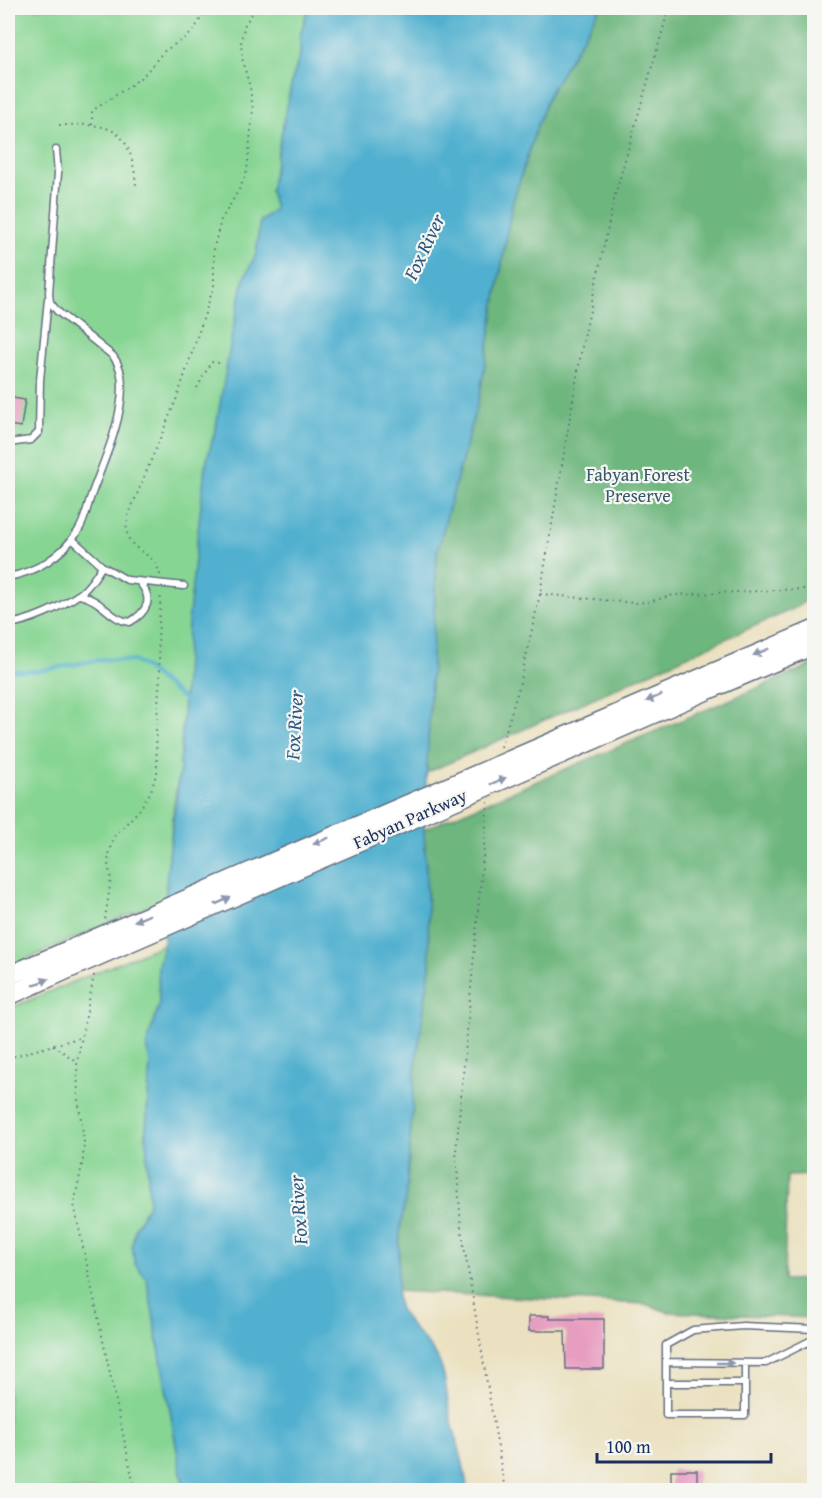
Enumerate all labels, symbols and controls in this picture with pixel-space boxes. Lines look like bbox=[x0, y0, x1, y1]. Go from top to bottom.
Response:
water label: Fox River bbox=[395, 209, 452, 285]
park label: Fabyan Forest Preserve bbox=[586, 461, 690, 509]
one-way arrow bbox=[752, 647, 770, 657]
water label: Fox River bbox=[277, 689, 310, 762]
one-way arrow bbox=[645, 693, 663, 703]
one-way arrow bbox=[489, 776, 507, 786]
street label: Fabyan Parkway bbox=[349, 781, 471, 856]
one-way arrow bbox=[312, 837, 329, 846]
one-way arrow bbox=[214, 897, 231, 906]
one-way arrow bbox=[133, 914, 150, 923]
one-way arrow bbox=[32, 977, 50, 987]
water label: Fox River bbox=[281, 1174, 314, 1247]
one-way arrow bbox=[715, 1358, 734, 1368]
scale bar bbox=[597, 1426, 771, 1464]
text: 100 m bbox=[606, 1433, 651, 1460]

